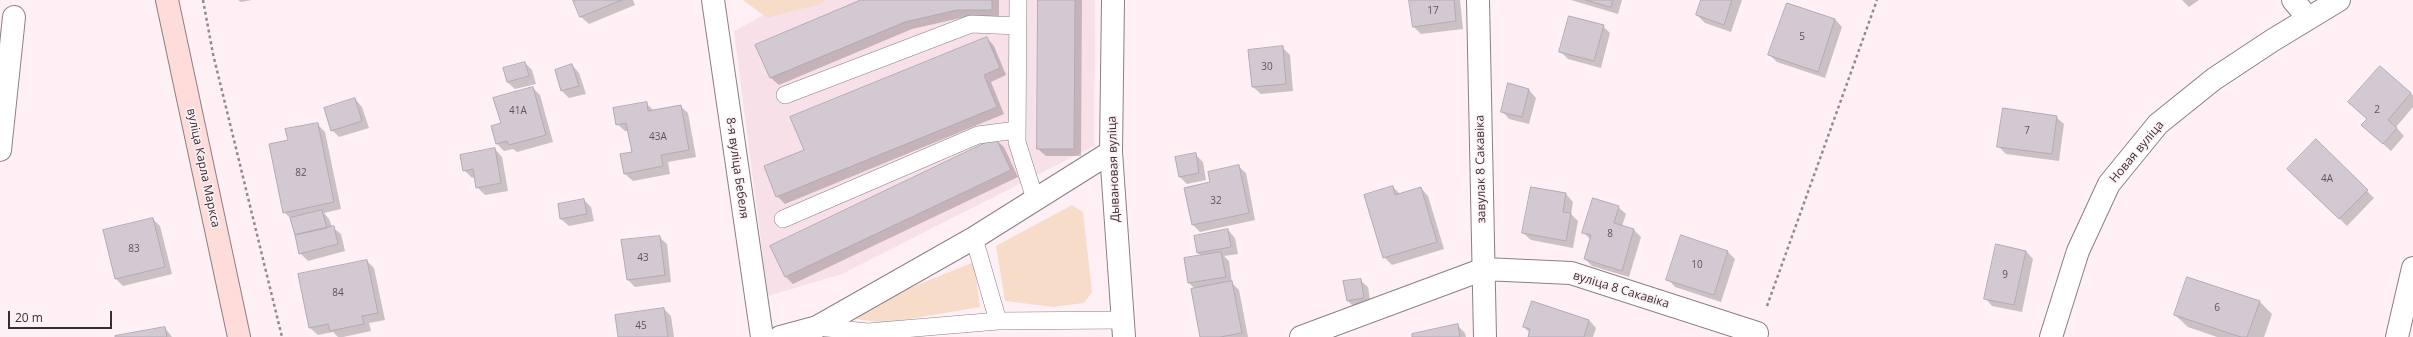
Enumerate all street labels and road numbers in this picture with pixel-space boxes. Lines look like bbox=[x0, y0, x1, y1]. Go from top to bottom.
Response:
street label: вуліца Карла Маркса bbox=[183, 107, 223, 229]
street label: завулак 8 Сакавіка bbox=[1473, 115, 1489, 223]
street label: 8-я вуліца Бебеля bbox=[723, 116, 751, 220]
street label: Дывановая вуліца bbox=[1105, 116, 1123, 222]
street label: Новая вуліца bbox=[2107, 118, 2167, 186]
street label: вуліца 8 Сакавіка bbox=[1571, 269, 1671, 311]

